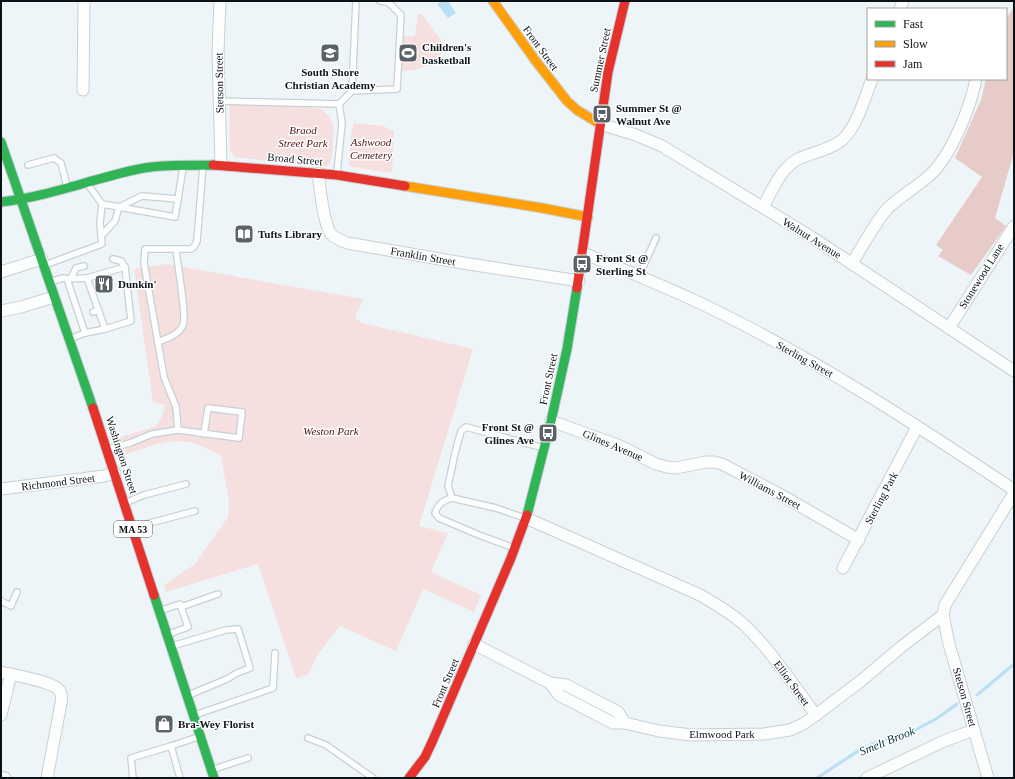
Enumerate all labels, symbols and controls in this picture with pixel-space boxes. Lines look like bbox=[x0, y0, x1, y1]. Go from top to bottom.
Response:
legend bbox=[867, 8, 1007, 80]
text: Fast bbox=[903, 17, 924, 31]
street label: Front Street bbox=[521, 23, 561, 73]
street label: Summer Street bbox=[587, 27, 613, 93]
text: Slow bbox=[903, 37, 928, 51]
place label: Children's basketball bbox=[422, 41, 472, 66]
school or university icon: South Shore Christian Academy bbox=[319, 42, 341, 64]
sports icon: Children's basketball bbox=[397, 42, 419, 64]
street label: Stetson Street bbox=[212, 52, 226, 114]
text: Jam bbox=[903, 57, 923, 71]
place label: South Shore Christian Academy bbox=[285, 66, 376, 91]
place label: Summer St @ Walnut Ave bbox=[616, 102, 682, 127]
bus stop icon: Summer St @ Walnut Ave bbox=[591, 103, 613, 125]
park label: Braod Street Park bbox=[278, 124, 329, 149]
park label: Ashwood Cemetery bbox=[350, 136, 392, 161]
street label: Broad Street bbox=[267, 151, 323, 167]
street label: Walnut Avenue bbox=[780, 215, 844, 261]
library icon: Tufts Library bbox=[233, 223, 255, 245]
place label: Tufts Library bbox=[258, 228, 323, 240]
street label: Stonewood Lane bbox=[956, 241, 1006, 311]
street label: Franklin Street bbox=[390, 244, 456, 268]
place label: Front St @ Sterling St bbox=[596, 252, 648, 277]
bus stop icon: Front St @ Sterling St bbox=[571, 253, 593, 275]
restaurant icon: Dunkin' bbox=[93, 273, 115, 295]
place label: Dunkin' bbox=[118, 278, 157, 290]
street label: Sterling Street bbox=[774, 338, 836, 380]
street label: Front Street bbox=[537, 352, 559, 406]
street label: Washington Street bbox=[104, 415, 140, 495]
place label: Front St @ Glines Ave bbox=[482, 421, 534, 446]
bus stop icon: Front St @ Glines Ave bbox=[537, 422, 559, 444]
park label: Weston Park bbox=[303, 425, 360, 437]
street label: Glines Avenue bbox=[581, 427, 645, 463]
street label: Williams Street bbox=[737, 469, 803, 511]
street label: Sterling Park bbox=[862, 469, 900, 526]
street label: Richmond Street bbox=[20, 472, 96, 492]
road number: MA 53 bbox=[114, 521, 152, 537]
street label: Front Street bbox=[429, 657, 461, 709]
street label: Elliot Street bbox=[772, 658, 812, 708]
street label: Stetson Street bbox=[951, 666, 979, 728]
shop icon: Bra-Wey Florist bbox=[153, 713, 175, 735]
place label: Bra-Wey Florist bbox=[178, 718, 254, 730]
water label: Smelt Brook bbox=[857, 723, 917, 758]
street label: Elmwood Park bbox=[689, 728, 755, 740]

